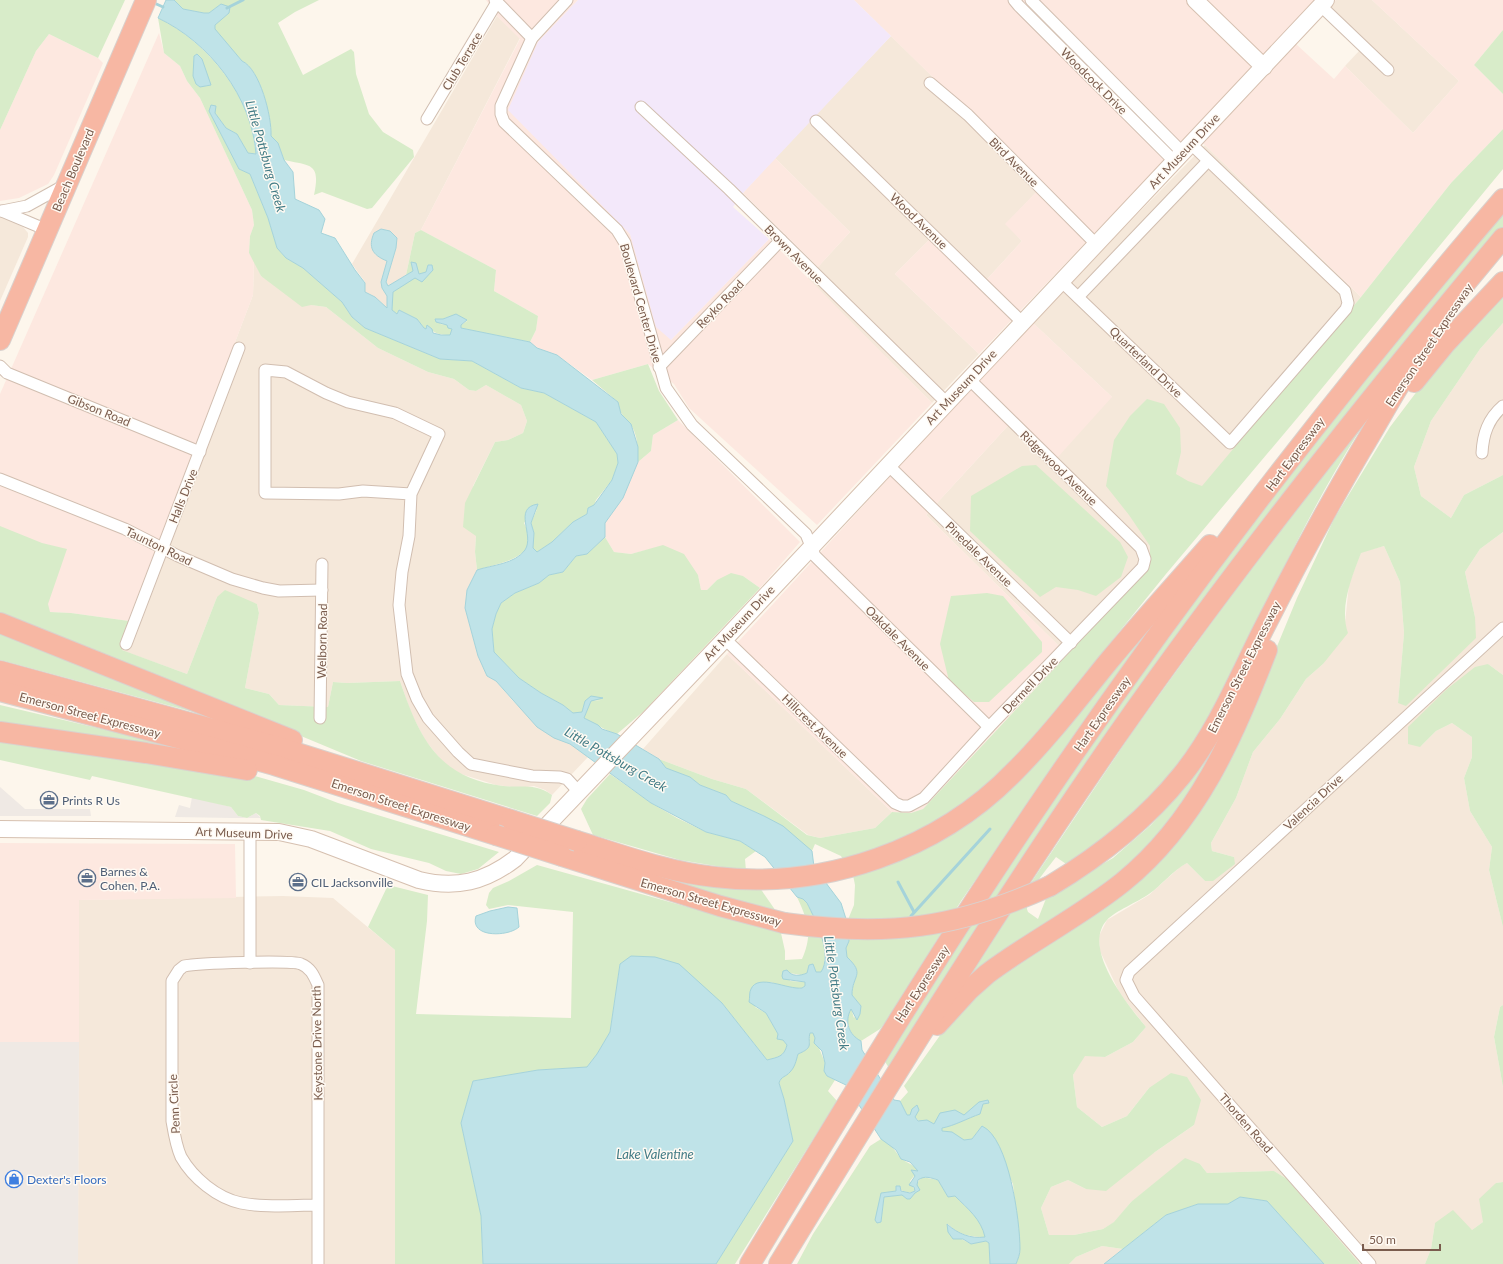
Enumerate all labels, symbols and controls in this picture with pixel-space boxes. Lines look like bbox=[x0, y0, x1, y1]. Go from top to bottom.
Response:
street label: Club Terrace bbox=[439, 29, 485, 93]
street label: Woodcock Drive bbox=[1058, 45, 1130, 117]
water label: Little Pottsburg Creek bbox=[242, 98, 290, 214]
street label: Art Museum Drive bbox=[1145, 110, 1223, 192]
street label: Beach Boulevard bbox=[49, 126, 97, 214]
street label: Bird Avenue bbox=[986, 134, 1042, 190]
street label: Wood Avenue bbox=[887, 190, 951, 252]
street label: Brown Avenue bbox=[761, 221, 827, 287]
street label: Boulevard Center Drive bbox=[617, 242, 665, 364]
street label: Reyko Road bbox=[693, 277, 747, 331]
street label: Emerson Street Expressway bbox=[1382, 280, 1476, 410]
street label: Quarterland Drive bbox=[1106, 323, 1186, 401]
street label: Art Museum Drive bbox=[922, 346, 1000, 428]
street label: Gibson Road bbox=[65, 391, 133, 429]
street label: Hart Expressway bbox=[1262, 413, 1328, 494]
street label: Ridgewood Avenue bbox=[1017, 427, 1101, 509]
street label: Halls Drive bbox=[165, 467, 201, 525]
street label: Pinedale Avenue bbox=[942, 518, 1016, 590]
street label: Taunton Road bbox=[123, 523, 195, 569]
street label: Art Museum Drive bbox=[700, 582, 778, 664]
street label: Emerson Street Expressway bbox=[1204, 598, 1284, 735]
street label: Oakdale Avenue bbox=[862, 602, 934, 674]
street label: Welborn Road bbox=[314, 603, 330, 679]
street label: Dermell Drive bbox=[999, 653, 1061, 717]
street label: Hart Expressway bbox=[1070, 673, 1134, 755]
street label: Emerson Street Expressway bbox=[18, 689, 163, 741]
street label: Hillcrest Avenue bbox=[779, 691, 851, 761]
water label: Little Pottsburg Creek bbox=[562, 723, 671, 795]
street label: Valencia Drive bbox=[1280, 771, 1346, 833]
street label: Emerson Street Expressway bbox=[329, 775, 473, 835]
office icon: Prints R Us bbox=[39, 790, 59, 810]
place label: Prints R Us bbox=[62, 793, 120, 808]
street label: Art Museum Drive bbox=[195, 824, 293, 842]
place label: Barnes & Cohen, P.A. bbox=[100, 864, 160, 893]
office icon: Barnes & Cohen, P.A. bbox=[77, 868, 97, 888]
office icon: CIL Jacksonville bbox=[288, 872, 308, 892]
place label: CIL Jacksonville bbox=[311, 875, 393, 890]
street label: Emerson Street Expressway bbox=[639, 875, 784, 929]
water label: Little Pottsburg Creek bbox=[821, 935, 853, 1052]
street label: Hart Expressway bbox=[892, 942, 953, 1025]
street label: Keystone Drive North bbox=[308, 985, 326, 1101]
street label: Penn Circle bbox=[165, 1074, 183, 1134]
street label: Thorden Road bbox=[1216, 1090, 1276, 1156]
water label: Lake Valentine bbox=[616, 1146, 694, 1162]
shop icon: Dexter's Floors bbox=[4, 1169, 24, 1189]
place label: Dexter's Floors bbox=[27, 1172, 107, 1187]
scale bar bbox=[1363, 1226, 1440, 1252]
text: 50 m bbox=[1369, 1232, 1396, 1247]

